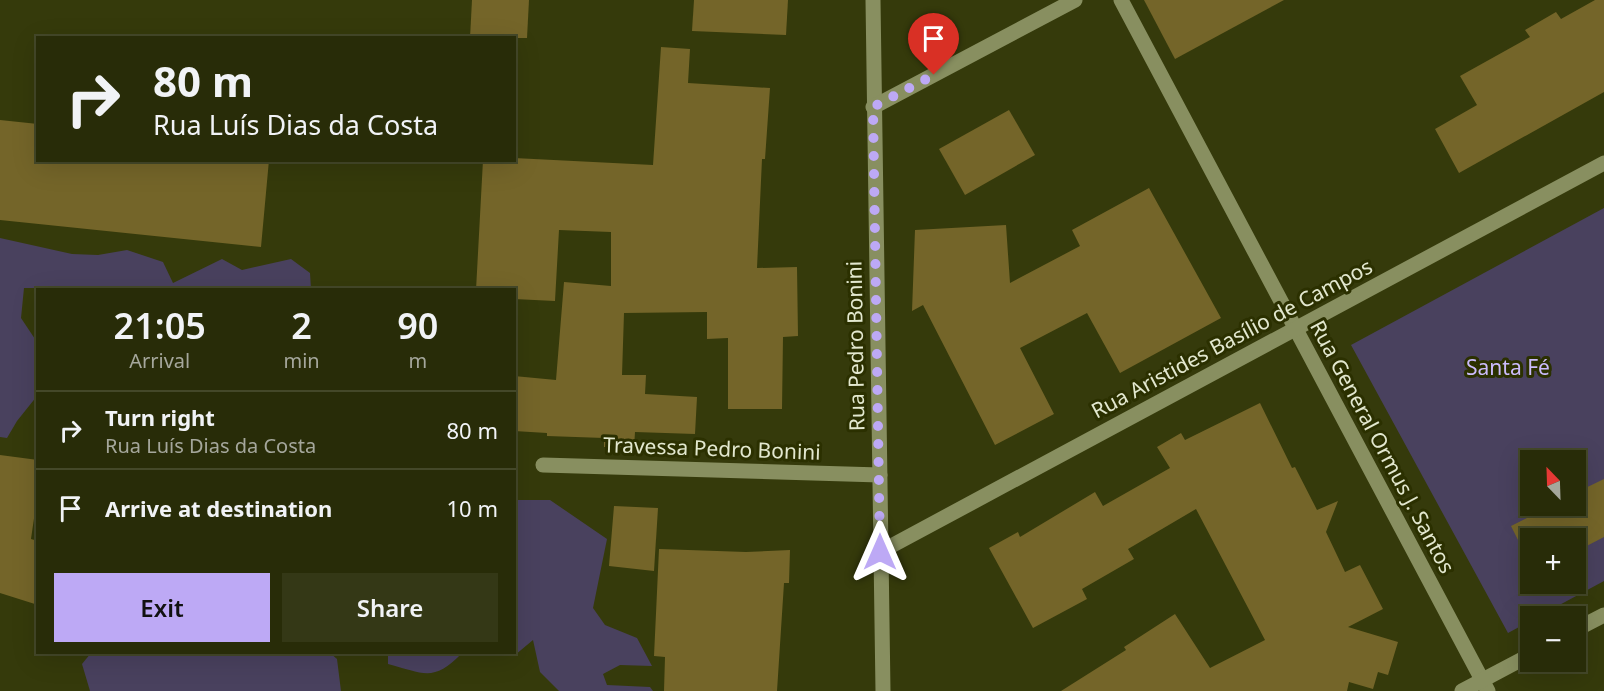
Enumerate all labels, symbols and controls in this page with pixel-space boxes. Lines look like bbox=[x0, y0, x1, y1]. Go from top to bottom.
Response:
pin bbox=[908, 13, 959, 75]
icon: arrive bbox=[917, 22, 950, 55]
text: 80 m bbox=[153, 52, 253, 109]
icon: right bbox=[54, 60, 132, 138]
text: Rua Luís Dias da Costa bbox=[153, 106, 438, 143]
street label: Rua Aristides Basílio de Campos bbox=[1086, 252, 1377, 424]
street label: Rua Pedro Bonini bbox=[840, 261, 870, 431]
text: 21:05 bbox=[114, 301, 206, 350]
text: 2 bbox=[291, 301, 312, 350]
text: 90 bbox=[397, 301, 438, 350]
street label: Rua General Ormus J. Santos bbox=[1304, 315, 1462, 578]
text: Arrival bbox=[129, 347, 190, 374]
text: min bbox=[283, 347, 320, 374]
text: m bbox=[408, 347, 427, 374]
park label: Santa Fé bbox=[1466, 353, 1550, 381]
text: Turn right bbox=[105, 402, 215, 432]
icon: right bbox=[54, 414, 87, 447]
text: 80 m bbox=[447, 415, 498, 445]
street label: Travessa Pedro Bonini bbox=[603, 430, 821, 466]
text: Rua Luís Dias da Costa bbox=[105, 432, 316, 459]
north arrow bbox=[1520, 450, 1586, 516]
map controls bbox=[1520, 450, 1586, 672]
icon: arrive bbox=[54, 492, 87, 525]
text: Arrive at destination bbox=[105, 493, 332, 523]
text: 10 m bbox=[447, 493, 498, 523]
position arrow bbox=[848, 520, 912, 584]
button: + bbox=[1520, 528, 1586, 594]
button: Exit bbox=[54, 573, 270, 642]
button: Share bbox=[282, 573, 498, 642]
button: − bbox=[1520, 606, 1586, 672]

